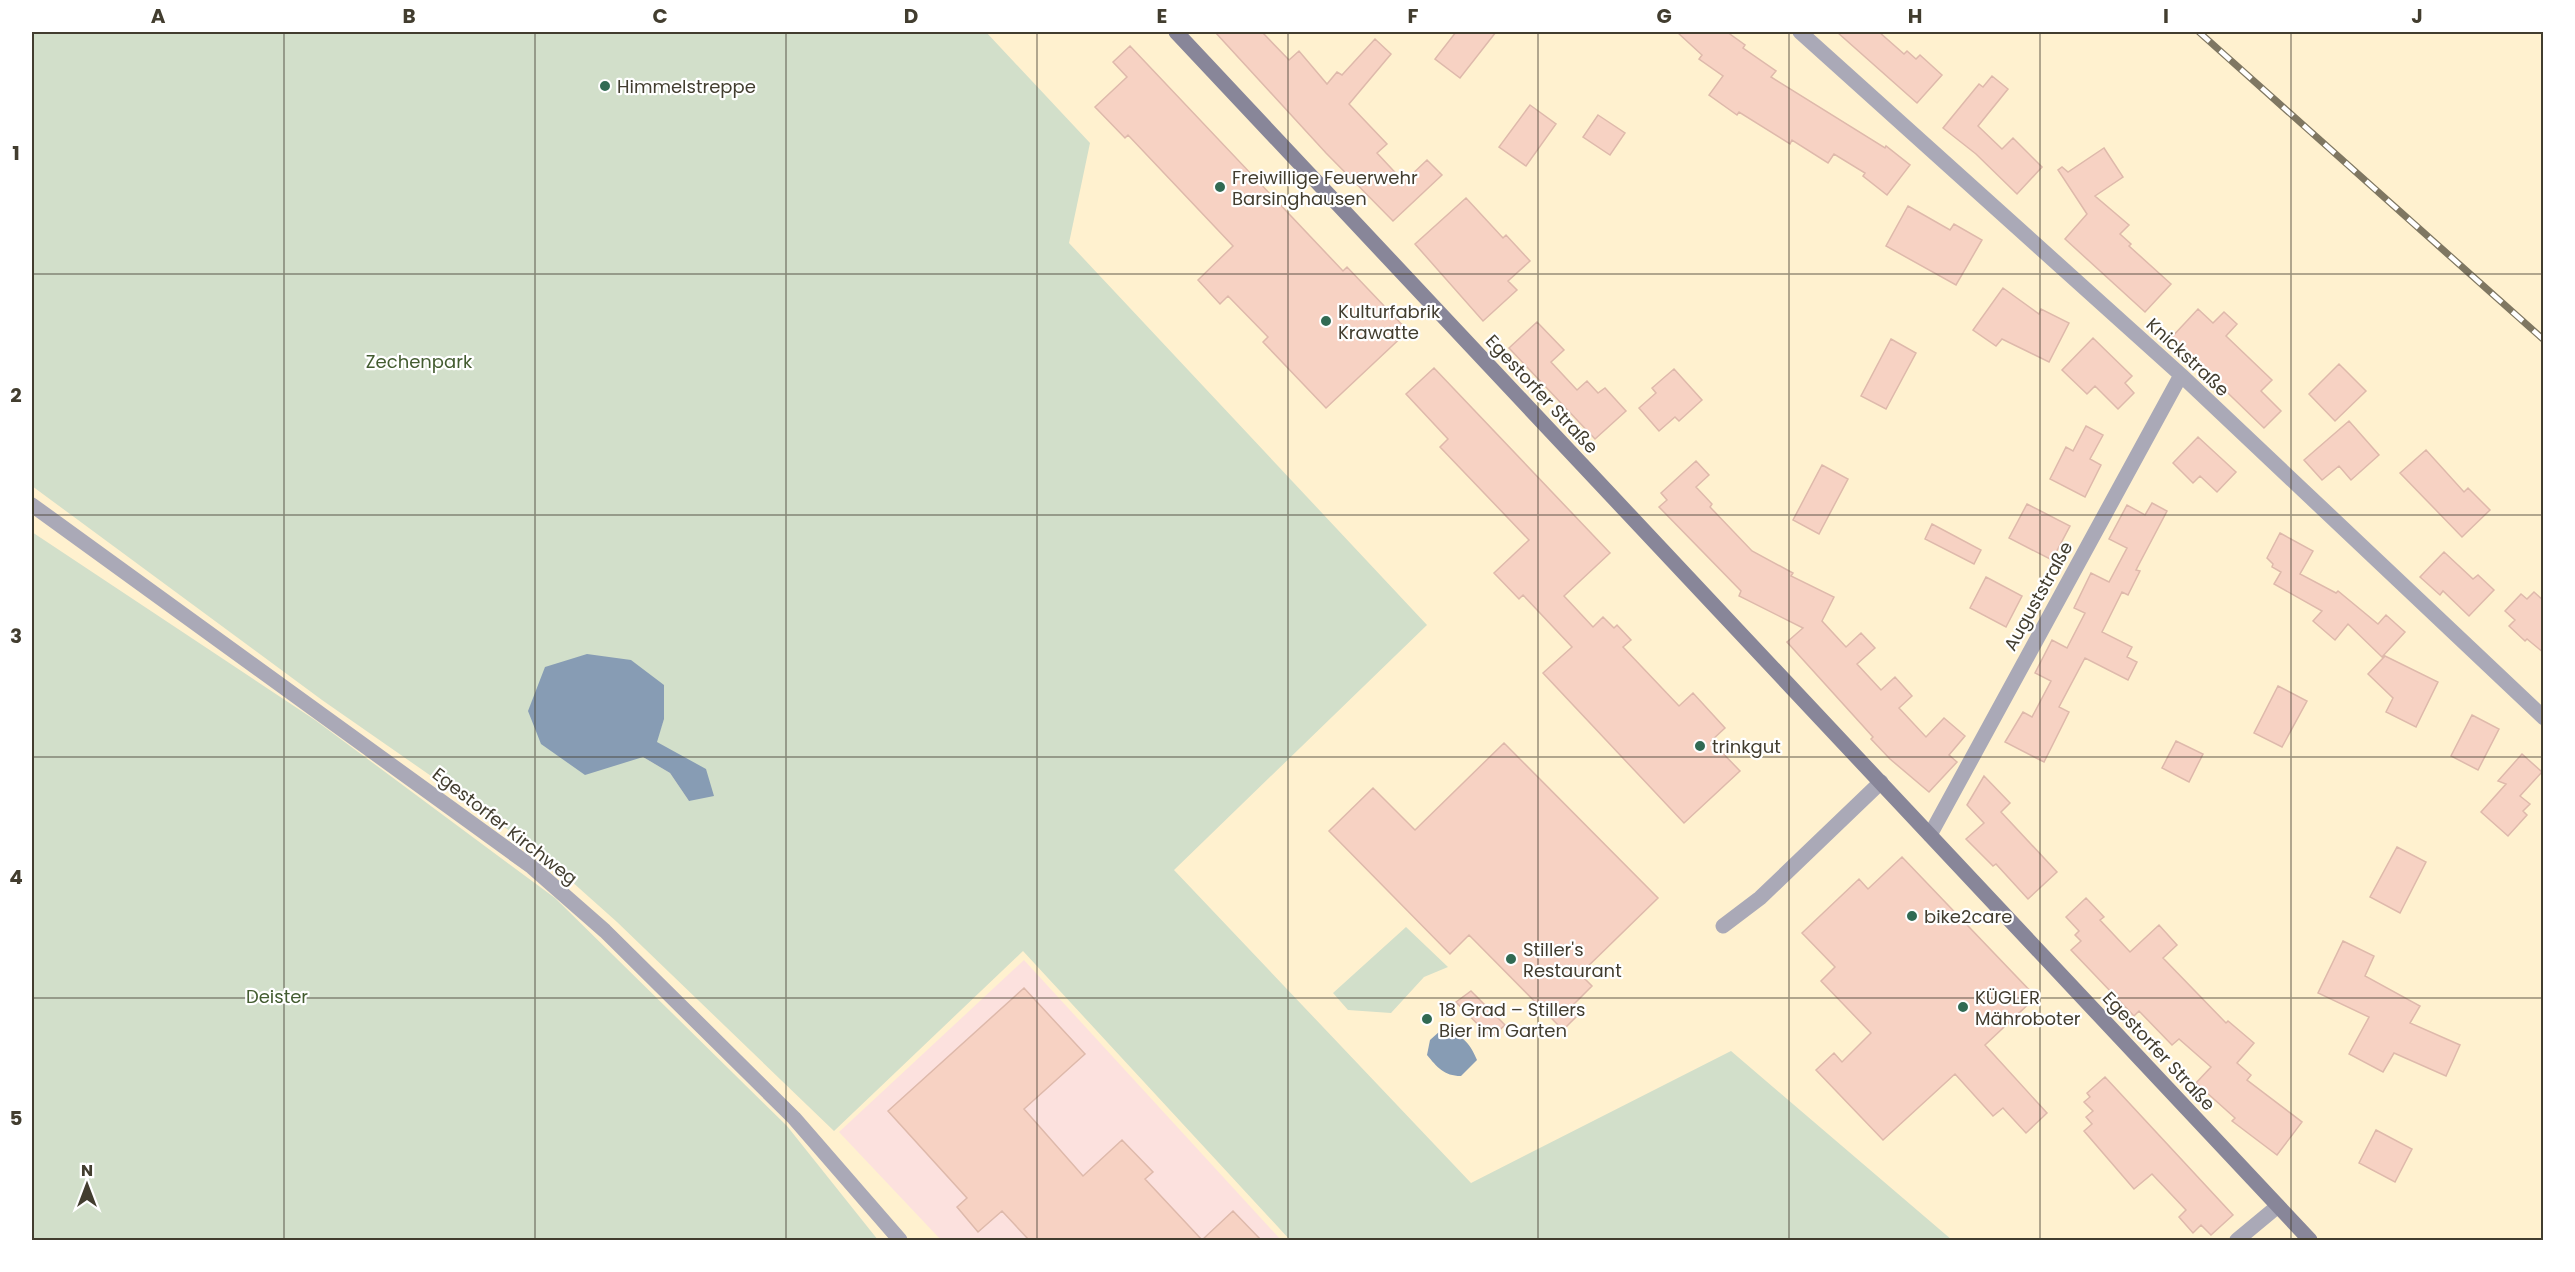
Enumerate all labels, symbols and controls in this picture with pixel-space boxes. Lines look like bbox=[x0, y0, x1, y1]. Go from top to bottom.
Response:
text: A bbox=[151, 2, 166, 30]
text: B bbox=[402, 2, 416, 30]
text: C bbox=[652, 2, 668, 30]
text: D bbox=[904, 2, 918, 30]
text: E bbox=[1157, 2, 1167, 30]
text: F bbox=[1408, 2, 1419, 30]
text: G bbox=[1656, 2, 1672, 30]
text: H bbox=[1908, 2, 1922, 30]
text: I bbox=[2163, 2, 2169, 30]
text: J bbox=[2411, 2, 2423, 30]
place label: Himmelstreppe bbox=[617, 74, 756, 99]
marker: Himmelstreppe bbox=[598, 79, 612, 93]
text: 1 bbox=[12, 139, 20, 167]
place label: Freiwillige Feuerwehr Barsinghausen bbox=[1232, 165, 1418, 211]
marker: Freiwillige Feuerwehr Barsinghausen bbox=[1213, 180, 1227, 194]
place label: Kulturfabrik Krawatte bbox=[1338, 299, 1441, 345]
street label: Knickstraße bbox=[2141, 312, 2235, 402]
marker: Kulturfabrik Krawatte bbox=[1319, 314, 1333, 328]
street label: Egestorfer Straße bbox=[1480, 329, 1604, 459]
park label: Zechenpark bbox=[366, 349, 473, 374]
text: 2 bbox=[10, 381, 22, 409]
street label: Auguststraße bbox=[1998, 537, 2078, 655]
text: 3 bbox=[10, 622, 22, 650]
place label: trinkgut bbox=[1712, 734, 1781, 759]
marker: trinkgut bbox=[1693, 739, 1707, 753]
street label: Egestorfer Kirchweg bbox=[427, 761, 583, 891]
text: 4 bbox=[9, 863, 23, 891]
place label: bike2care bbox=[1924, 904, 2012, 929]
marker: bike2care bbox=[1905, 909, 1919, 923]
place label: Stiller's Restaurant bbox=[1523, 937, 1622, 983]
marker: Stiller's Restaurant bbox=[1504, 952, 1518, 966]
park label: Deister bbox=[246, 984, 308, 1009]
place label: KÜGLER Mähroboter bbox=[1975, 985, 2081, 1031]
street label: Egestorfer Straße bbox=[2097, 986, 2221, 1116]
place label: 18 Grad – Stillers Bier im Garten bbox=[1439, 997, 1585, 1043]
marker: KÜGLER Mähroboter bbox=[1956, 1000, 1970, 1014]
marker: 18 Grad – Stillers Bier im Garten bbox=[1420, 1012, 1434, 1026]
text: 5 bbox=[10, 1104, 23, 1132]
north arrow bbox=[57, 1155, 117, 1215]
text: N bbox=[81, 1159, 93, 1182]

